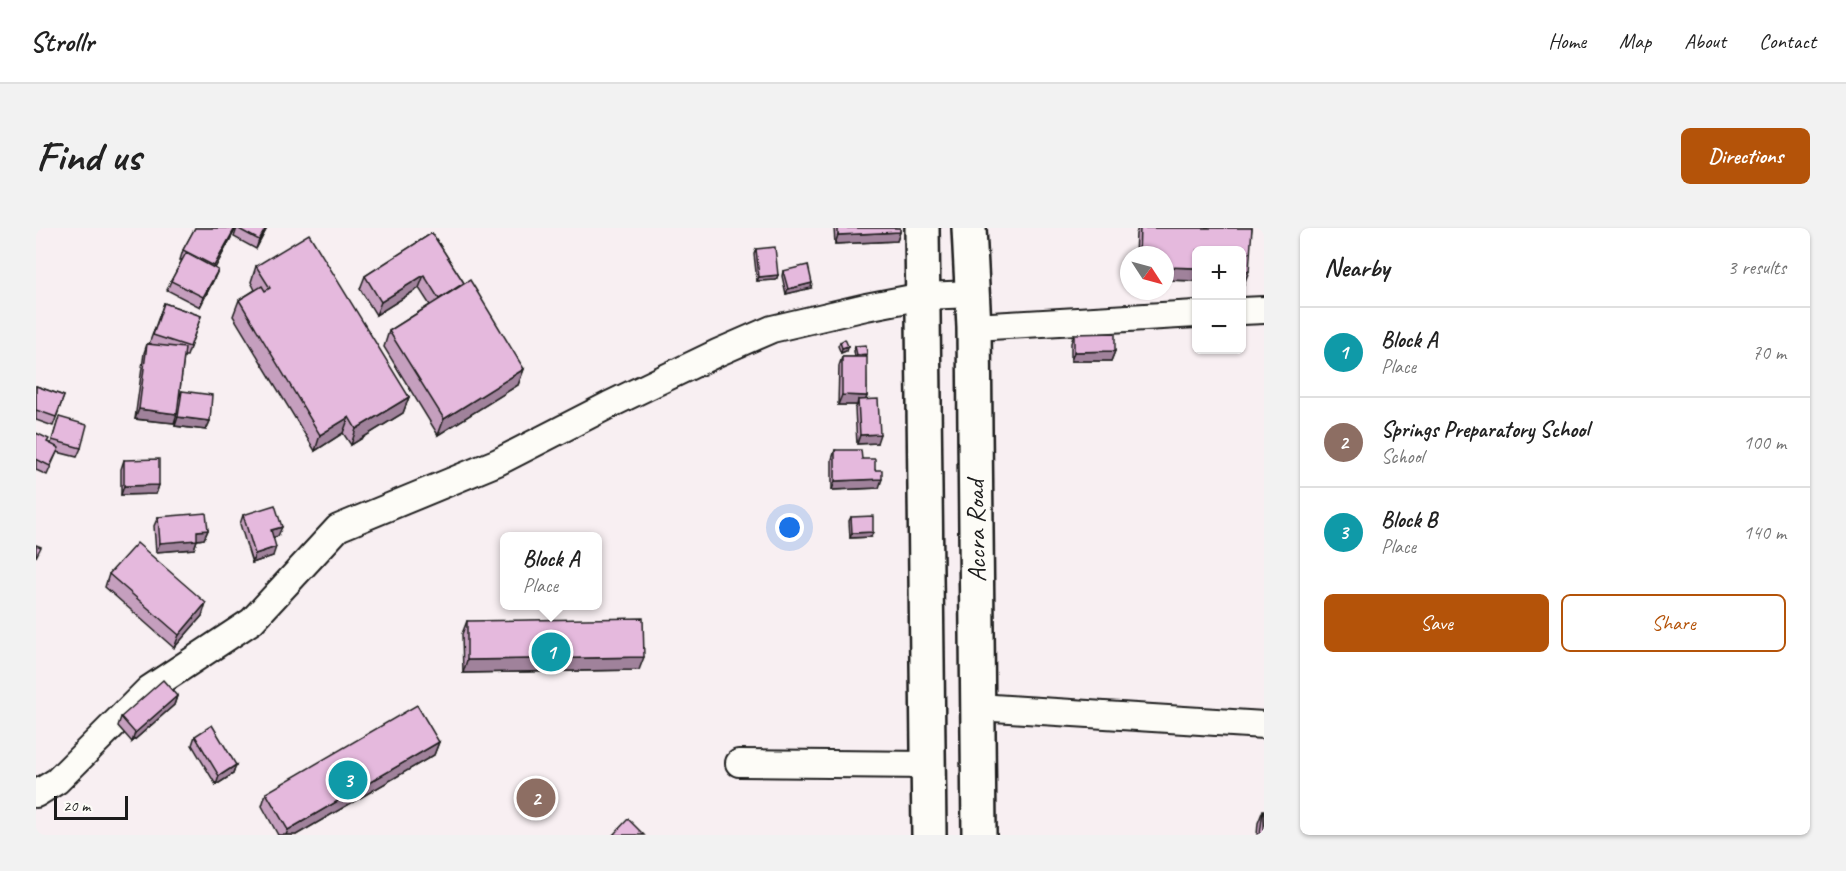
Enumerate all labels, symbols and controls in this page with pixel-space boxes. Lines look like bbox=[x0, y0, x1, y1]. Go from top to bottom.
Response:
text: Strollr bbox=[30, 24, 94, 59]
text: Home bbox=[1548, 28, 1586, 54]
text: Map bbox=[1619, 28, 1651, 54]
text: About bbox=[1684, 28, 1726, 54]
text: Contact bbox=[1759, 28, 1816, 54]
button: Directions bbox=[1681, 128, 1810, 184]
text: Find us bbox=[36, 130, 141, 183]
north arrow bbox=[1120, 246, 1174, 300]
map controls bbox=[1192, 246, 1246, 354]
button: + bbox=[1192, 246, 1246, 300]
text: Nearby bbox=[1324, 251, 1389, 284]
text: 3 results bbox=[1727, 255, 1786, 280]
button: − bbox=[1192, 300, 1246, 354]
text: Block A bbox=[1381, 326, 1437, 354]
text: 1 bbox=[1339, 340, 1348, 365]
text: 70 m bbox=[1752, 340, 1786, 365]
text: Place bbox=[1381, 354, 1416, 379]
text: Springs Preparatory School bbox=[1381, 416, 1589, 444]
text: 2 bbox=[1339, 430, 1348, 455]
text: 100 m bbox=[1743, 430, 1786, 455]
text: School bbox=[1381, 444, 1424, 469]
street label: Accra Road bbox=[959, 476, 993, 582]
text: Block B bbox=[1381, 506, 1438, 534]
your location bbox=[775, 513, 804, 542]
text: 3 bbox=[1339, 520, 1348, 545]
text: 140 m bbox=[1743, 520, 1786, 545]
popup bbox=[500, 532, 602, 610]
text: Place bbox=[1381, 534, 1416, 559]
text: Block A bbox=[523, 545, 579, 573]
text: Place bbox=[523, 573, 558, 598]
button: Save bbox=[1324, 594, 1549, 652]
button: Share bbox=[1561, 594, 1786, 652]
pin: 1 bbox=[532, 630, 570, 674]
pin: 3 bbox=[328, 758, 368, 802]
pin: 2 bbox=[516, 776, 556, 820]
scale bar bbox=[54, 793, 128, 820]
text: 20 m bbox=[63, 796, 90, 816]

